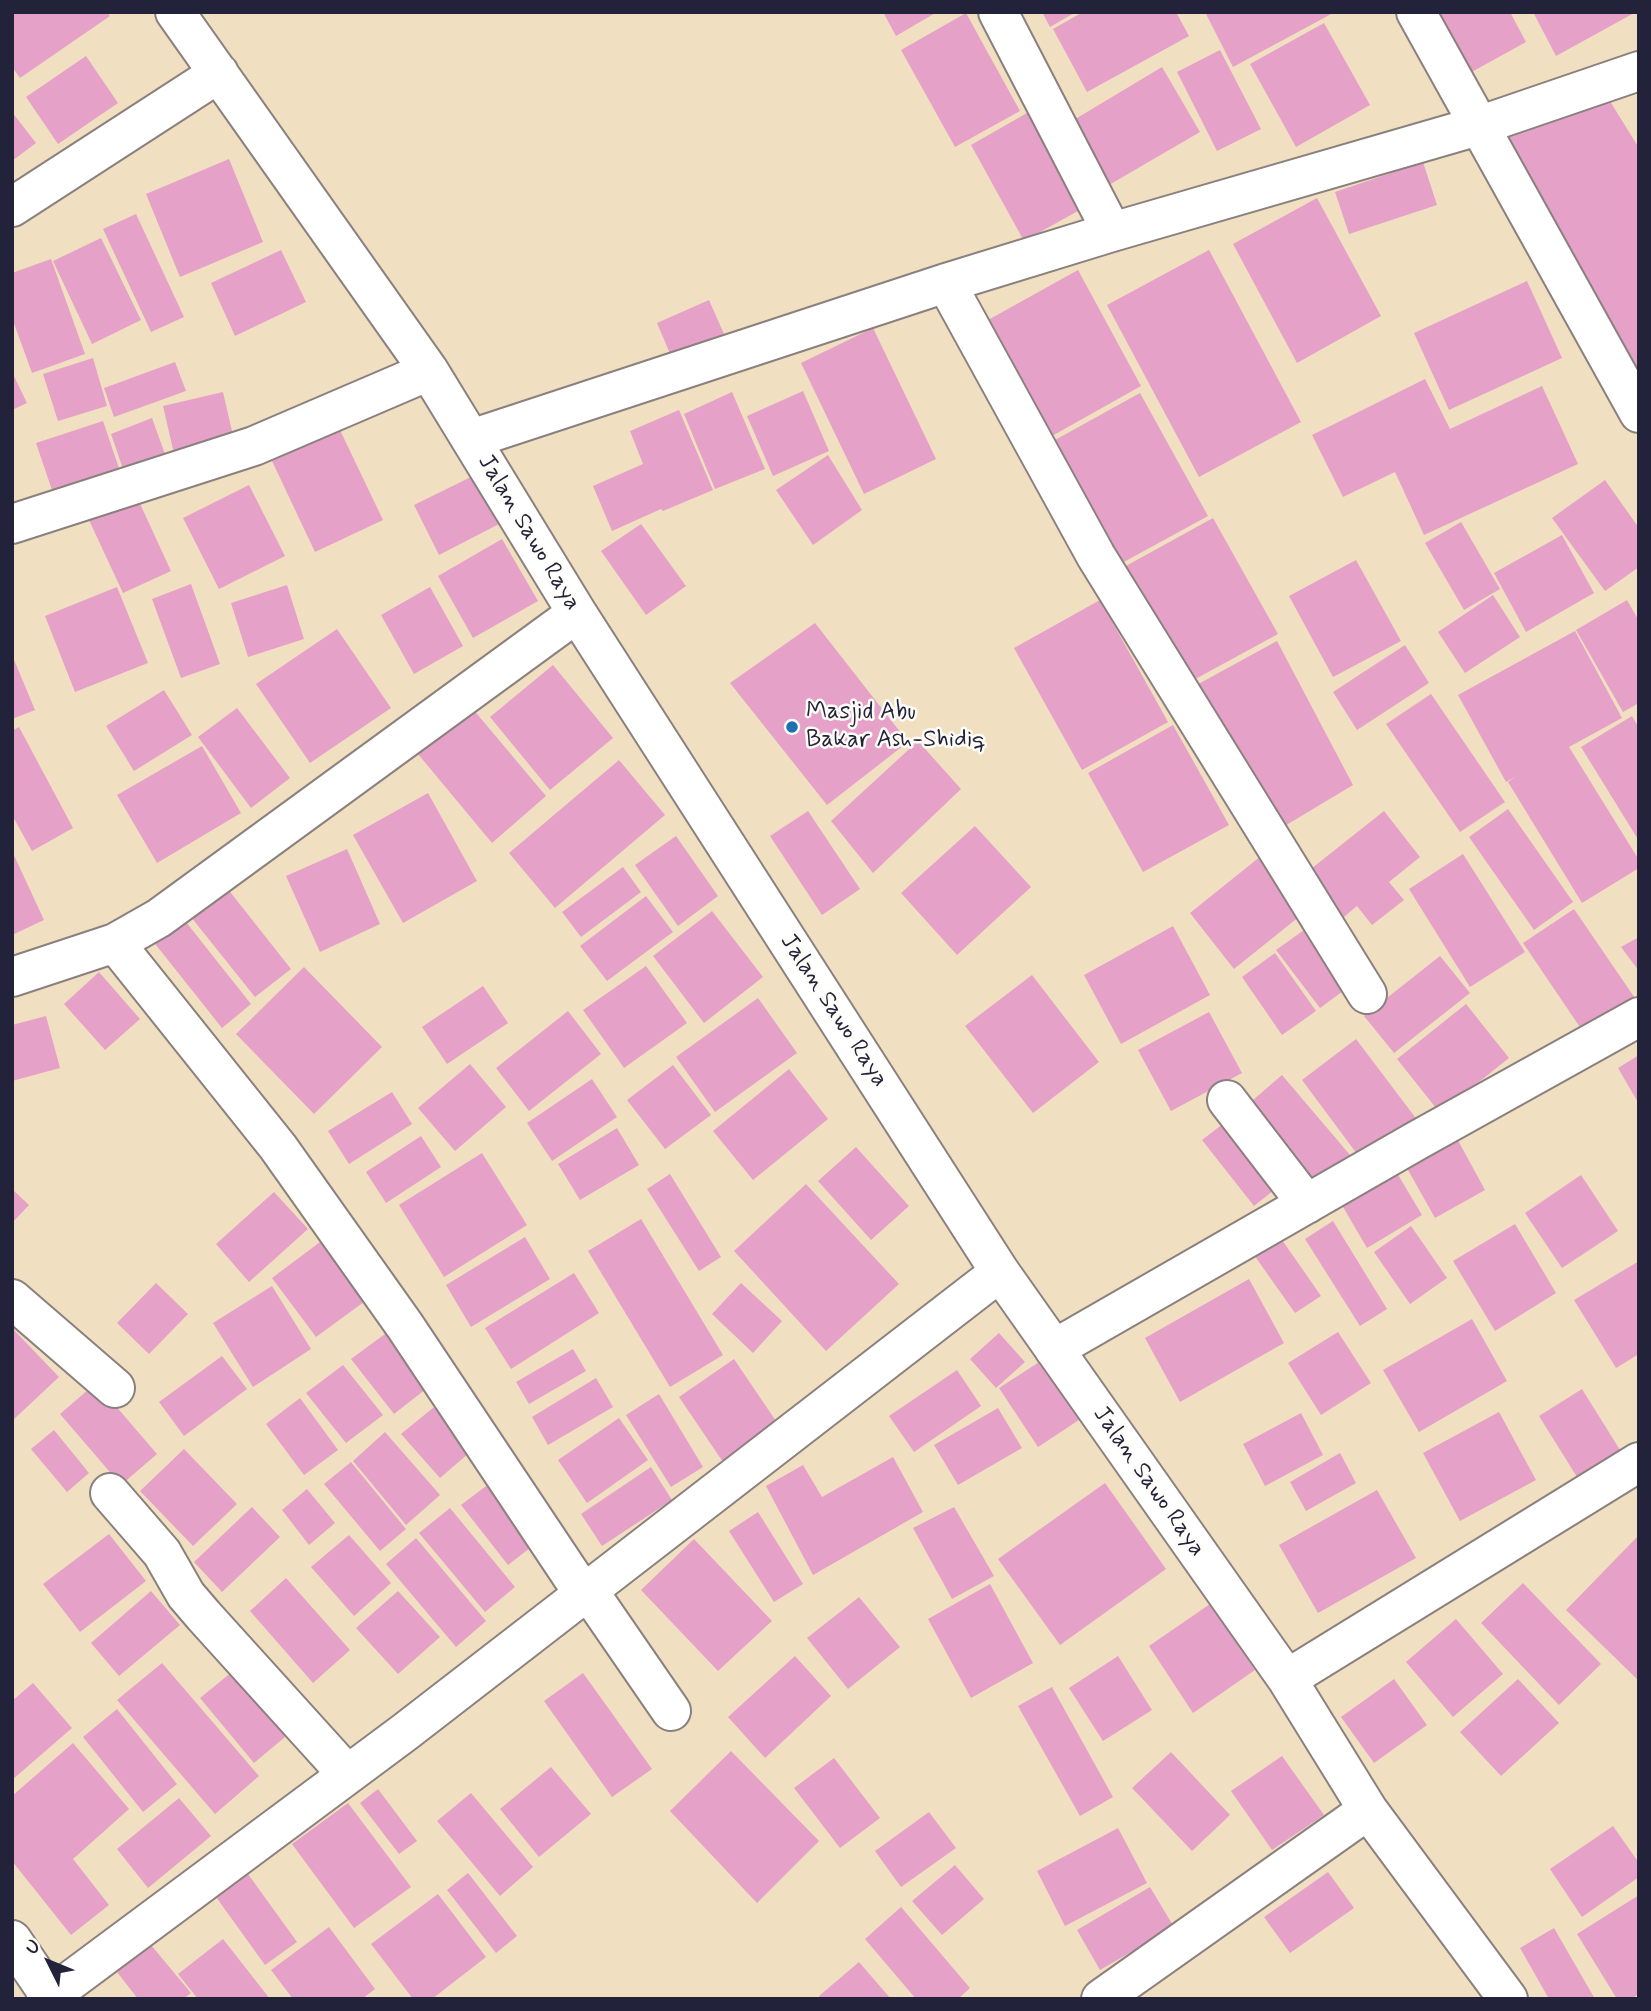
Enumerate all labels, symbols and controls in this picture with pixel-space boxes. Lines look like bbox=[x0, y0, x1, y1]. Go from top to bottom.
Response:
street label: Jalan Sawo Raya bbox=[470, 450, 586, 616]
place label: Masjid Abu Bakar Ash-Shidiq bbox=[806, 699, 985, 755]
marker: Masjid Abu Bakar Ash-Shidiq bbox=[784, 719, 800, 735]
street label: Jalan Sawo Raya bbox=[773, 929, 893, 1093]
street label: Jalan Sawo Raya bbox=[1085, 1401, 1211, 1563]
north arrow bbox=[14, 1927, 84, 1997]
text: U bbox=[20, 1934, 47, 1960]

